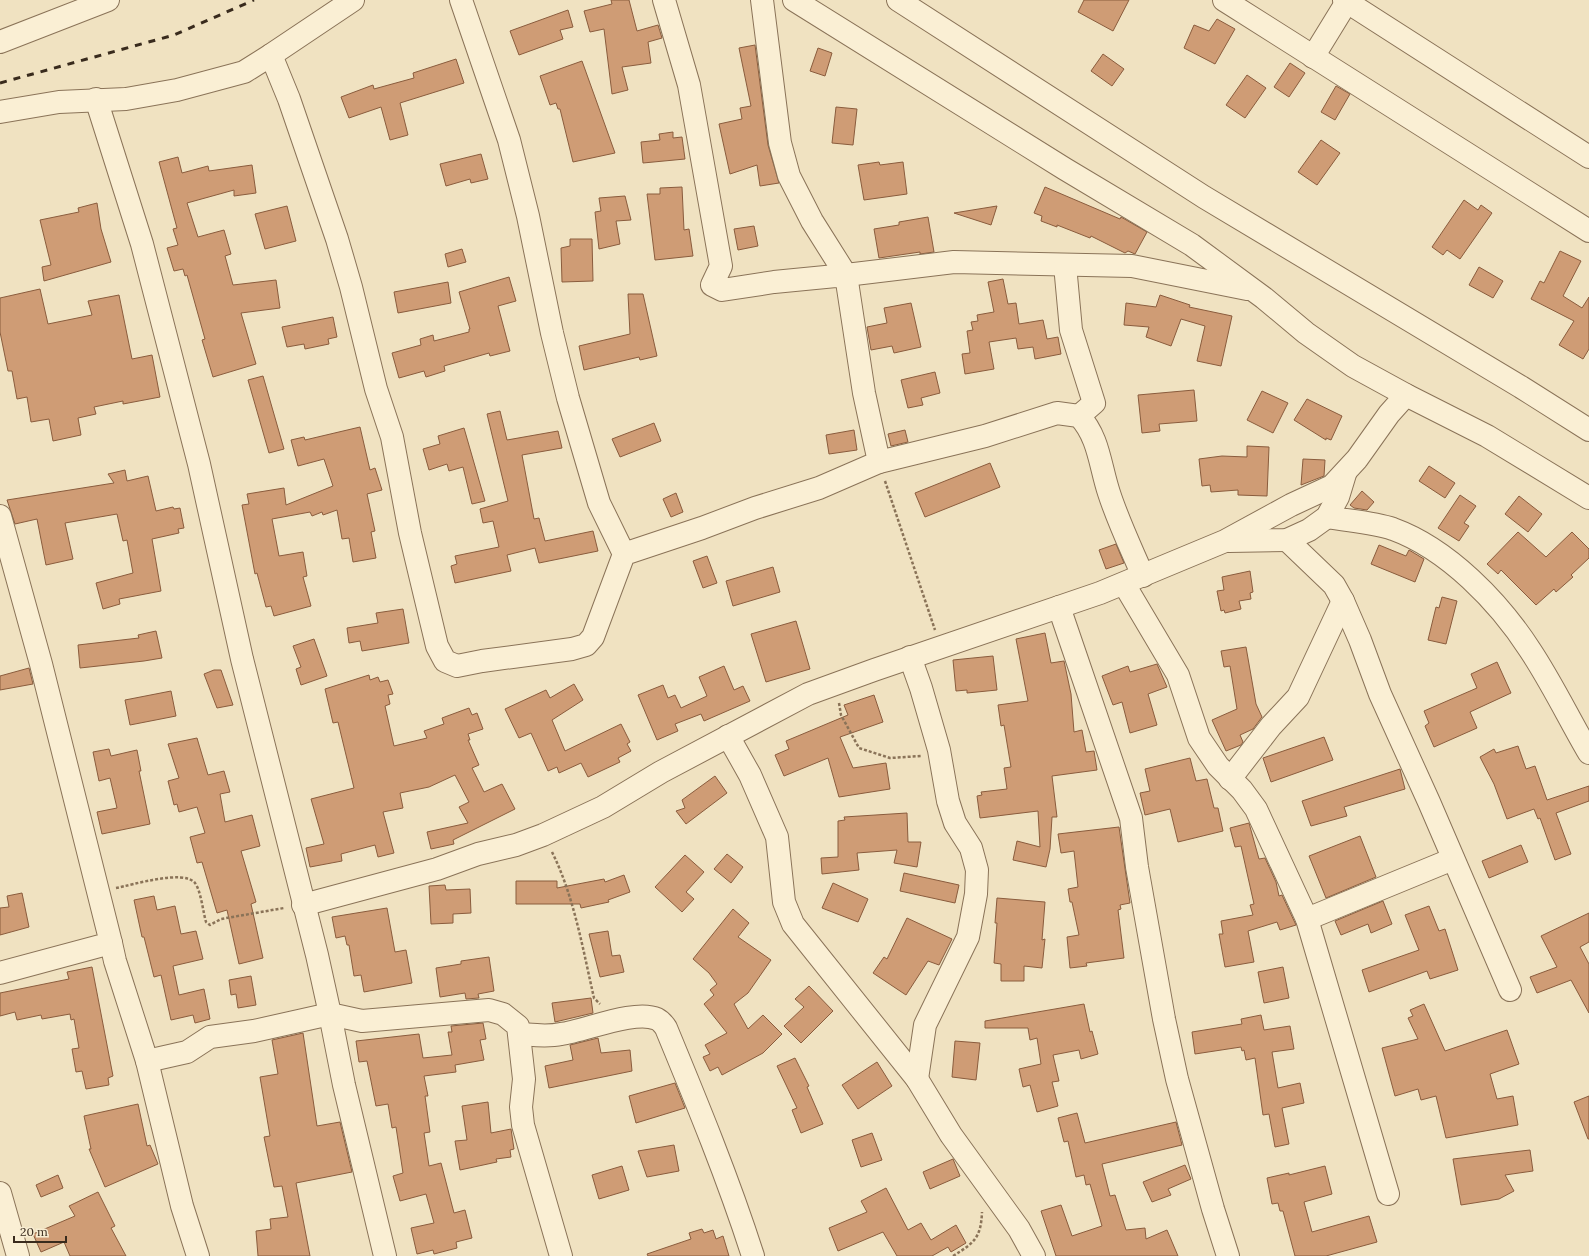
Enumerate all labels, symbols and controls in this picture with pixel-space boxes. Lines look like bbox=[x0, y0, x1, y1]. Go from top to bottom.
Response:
scale bar bbox=[14, 1218, 66, 1244]
text: 20 m bbox=[20, 1224, 48, 1239]

